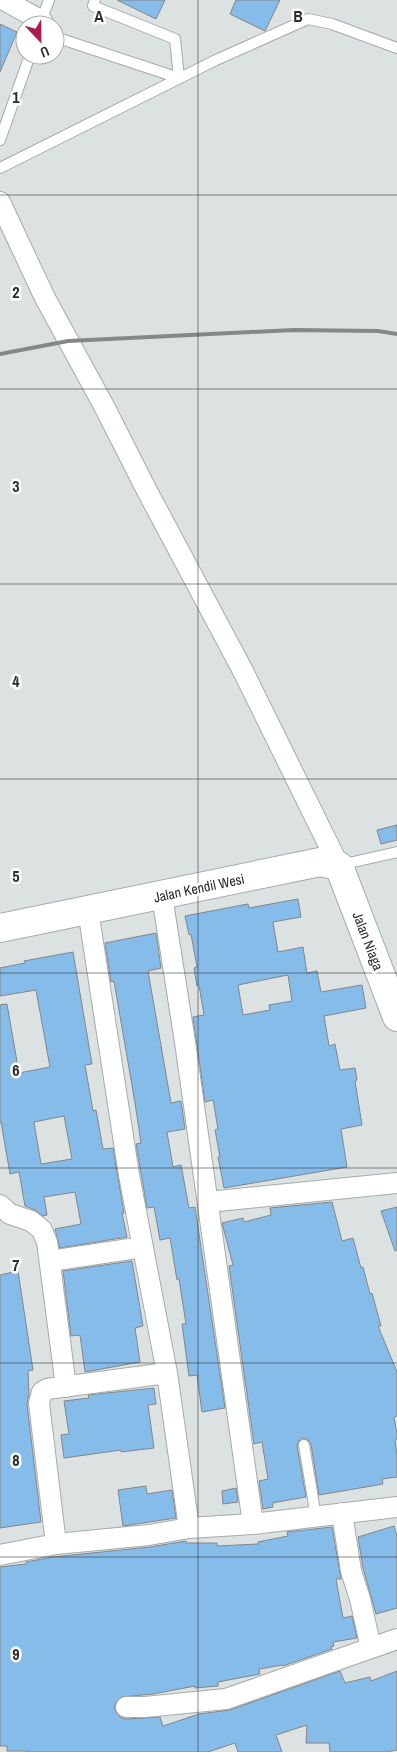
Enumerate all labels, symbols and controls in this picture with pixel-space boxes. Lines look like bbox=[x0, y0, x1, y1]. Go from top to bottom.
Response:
text: A bbox=[94, 5, 104, 27]
text: B bbox=[293, 5, 303, 27]
north arrow bbox=[15, 15, 65, 65]
text: U bbox=[38, 42, 52, 62]
text: 1 bbox=[12, 86, 20, 108]
text: 2 bbox=[12, 281, 20, 303]
text: 3 bbox=[12, 475, 20, 497]
text: 4 bbox=[12, 670, 20, 692]
text: 5 bbox=[12, 865, 20, 887]
street label: Jalan Kendil Wesi bbox=[152, 870, 246, 906]
street label: Jalan Niaga bbox=[349, 909, 388, 973]
text: 6 bbox=[12, 1059, 20, 1081]
text: 7 bbox=[12, 1254, 20, 1276]
text: 8 bbox=[12, 1449, 20, 1471]
text: 9 bbox=[12, 1643, 20, 1665]

